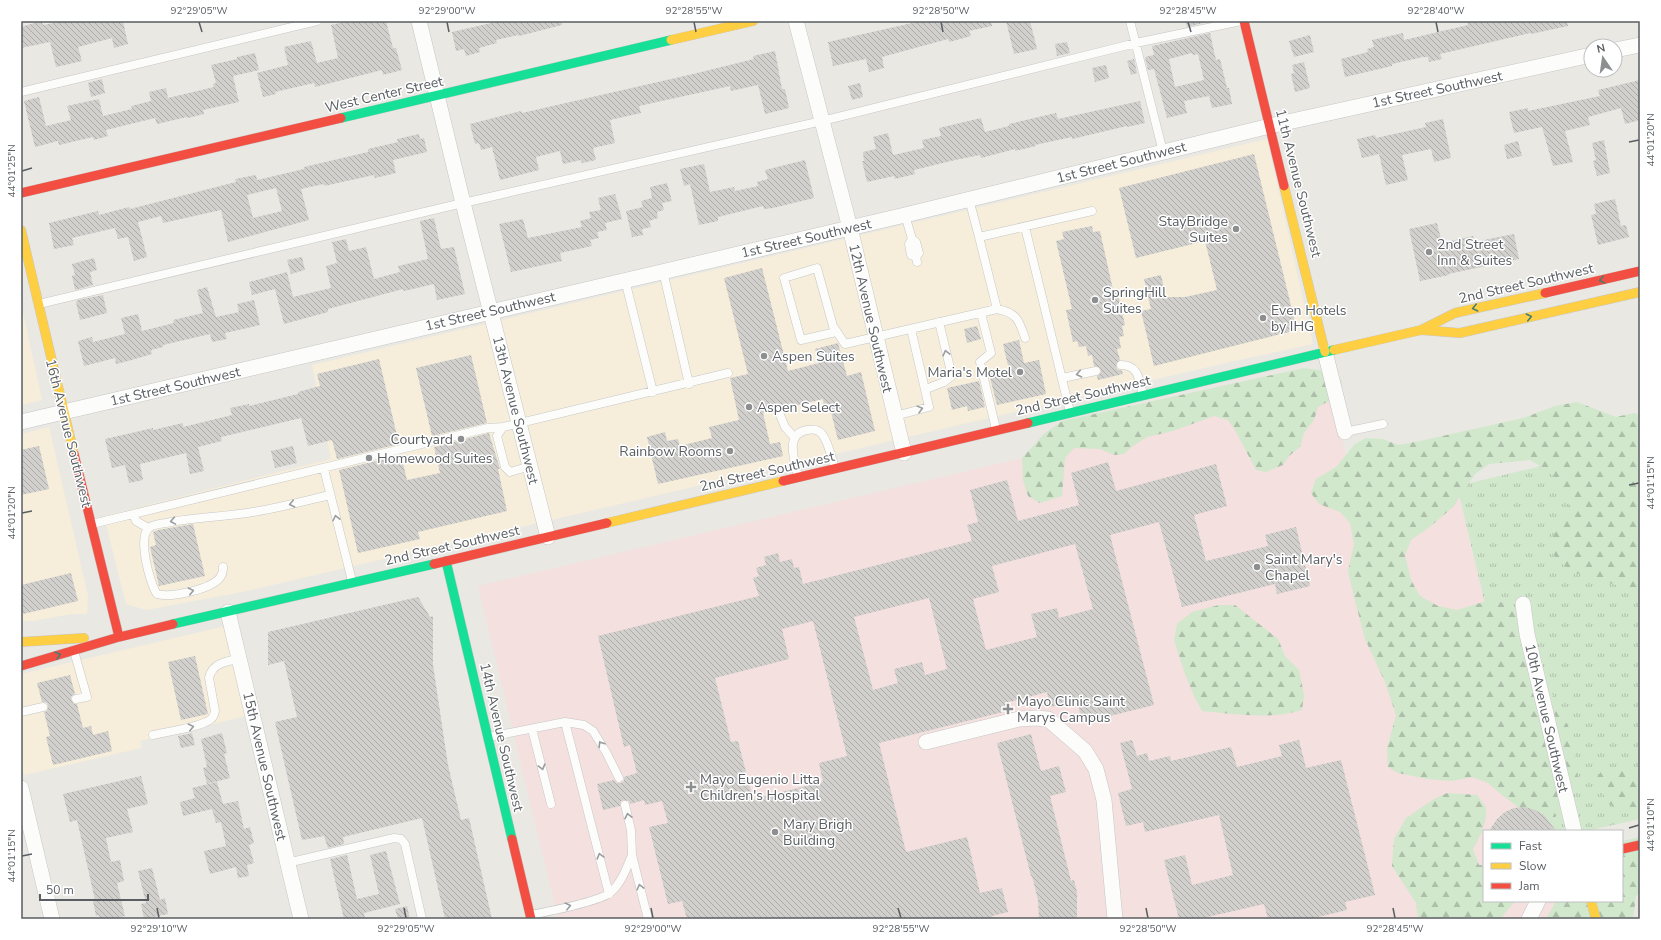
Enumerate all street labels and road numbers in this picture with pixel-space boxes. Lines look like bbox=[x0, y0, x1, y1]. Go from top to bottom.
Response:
street label: 1st Street Southwest bbox=[1370, 66, 1504, 113]
street label: West Center Street bbox=[323, 72, 445, 117]
street label: 11th Avenue Southwest bbox=[1271, 107, 1326, 259]
street label: 1st Street Southwest bbox=[1054, 137, 1188, 188]
street label: 1st Street Southwest bbox=[739, 214, 873, 263]
street label: 12th Avenue Southwest bbox=[844, 242, 897, 394]
street label: 2nd Street Southwest bbox=[1457, 259, 1595, 308]
street label: 1st Street Southwest bbox=[423, 287, 557, 336]
street label: 13th Avenue Southwest bbox=[488, 334, 543, 486]
street label: 16th Avenue Southwest bbox=[41, 357, 96, 509]
street label: 1st Street Southwest bbox=[108, 362, 242, 411]
street label: 2nd Street Southwest bbox=[1014, 371, 1152, 420]
street label: 2nd Street Southwest bbox=[698, 447, 836, 496]
street label: 2nd Street Southwest bbox=[383, 521, 521, 570]
street label: 10th Avenue Southwest bbox=[1520, 642, 1573, 794]
street label: 14th Avenue Southwest bbox=[475, 661, 528, 813]
street label: 15th Avenue Southwest bbox=[238, 690, 291, 842]

